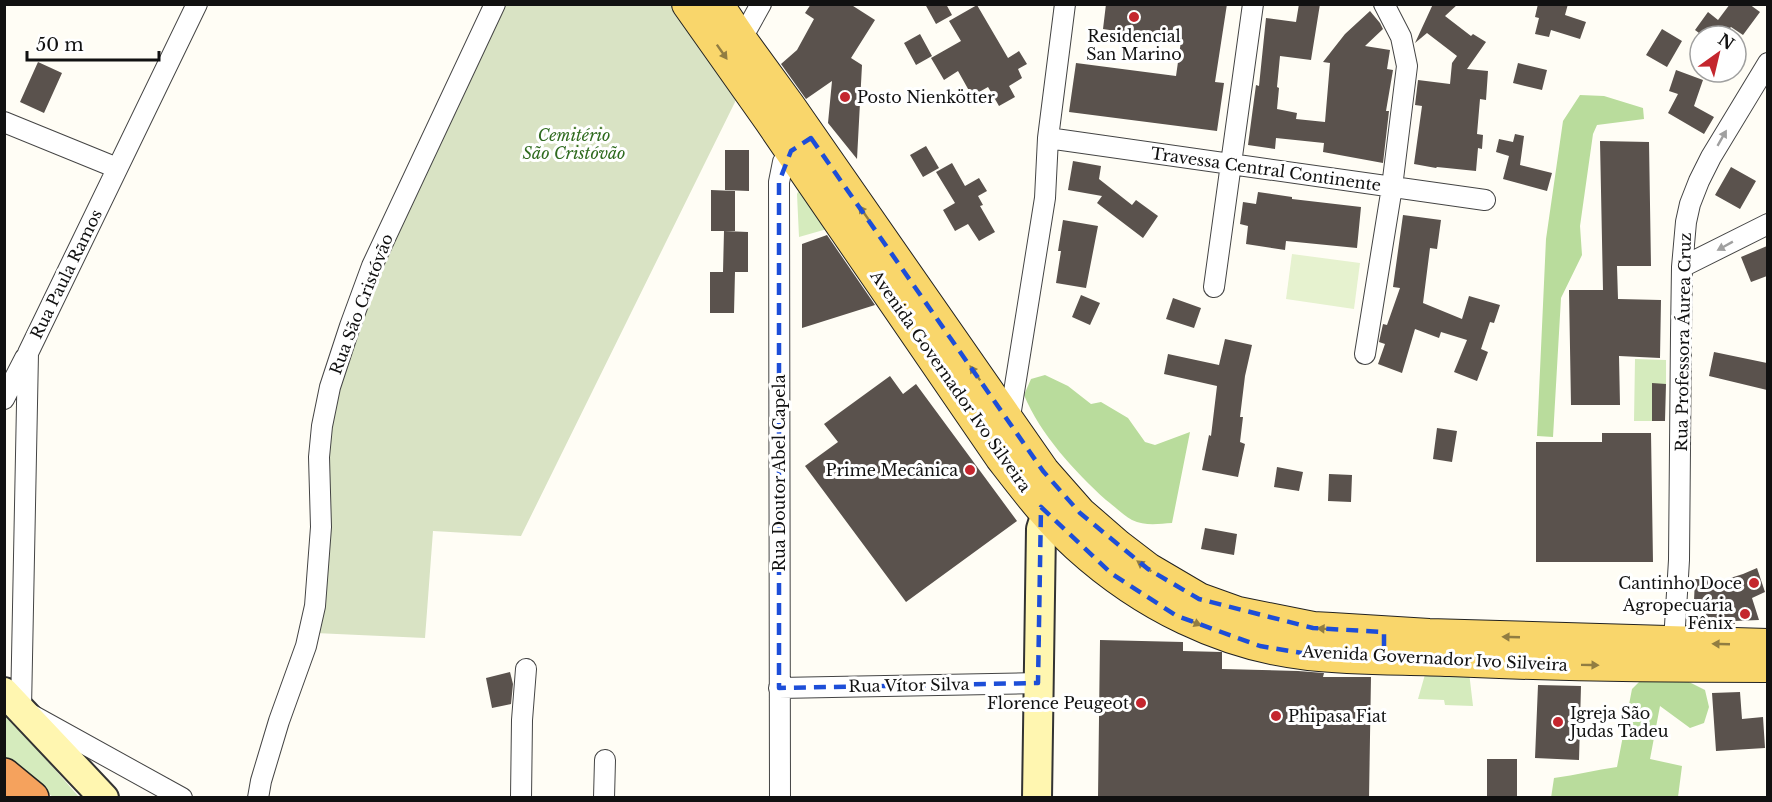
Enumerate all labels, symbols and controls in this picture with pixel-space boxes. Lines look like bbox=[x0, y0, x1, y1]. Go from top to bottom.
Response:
marker: Residencial San Marino bbox=[1127, 10, 1141, 24]
scale bar bbox=[27, 24, 159, 62]
north arrow bbox=[1688, 24, 1748, 84]
place label: Residencial San Marino bbox=[1086, 26, 1182, 64]
text: N bbox=[1715, 29, 1738, 54]
text: 50 m bbox=[36, 34, 84, 56]
one-way arrow bbox=[716, 44, 728, 60]
place label: Posto Nienkötter bbox=[857, 87, 995, 107]
marker: Posto Nienkötter bbox=[838, 90, 852, 104]
park label: Cemitério São Cristóvão bbox=[523, 125, 625, 163]
one-way arrow bbox=[1717, 130, 1728, 146]
street label: Travessa Central Continente bbox=[1150, 143, 1382, 195]
street label: Rua Paula Ramos bbox=[26, 206, 106, 342]
one-way arrow bbox=[858, 206, 870, 222]
street label: Rua São Cristóvão bbox=[325, 231, 397, 377]
street label: Rua Professora Áurea Cruz bbox=[1671, 232, 1695, 452]
one-way arrow bbox=[1716, 241, 1733, 251]
street label: Avenida Governador Ivo Silveira bbox=[866, 266, 1036, 496]
one-way arrow bbox=[969, 366, 981, 382]
street label: Rua Doutor Abel Capela bbox=[769, 374, 789, 572]
place label: Prime Mecânica bbox=[825, 460, 958, 480]
marker: Prime Mecânica bbox=[963, 463, 977, 477]
one-way arrow bbox=[1136, 559, 1152, 572]
place label: Cantinho Doce bbox=[1618, 573, 1742, 593]
marker: Cantinho Doce bbox=[1747, 576, 1761, 590]
place label: Agropecuária Fênix bbox=[1622, 595, 1733, 633]
marker: Agropecuária Fênix bbox=[1738, 607, 1752, 621]
one-way arrow bbox=[1184, 618, 1202, 627]
one-way arrow bbox=[1316, 624, 1335, 633]
one-way arrow bbox=[1501, 633, 1520, 642]
one-way arrow bbox=[1711, 639, 1730, 648]
street label: Avenida Governador Ivo Silveira bbox=[1301, 641, 1568, 675]
one-way arrow bbox=[1580, 660, 1599, 670]
street label: Rua Vítor Silva bbox=[848, 674, 970, 696]
place label: Florence Peugeot bbox=[987, 693, 1129, 713]
marker: Florence Peugeot bbox=[1134, 696, 1148, 710]
place label: Igreja São Judas Tadeu bbox=[1568, 703, 1669, 741]
place label: Phipasa Fiat bbox=[1288, 706, 1387, 726]
marker: Phipasa Fiat bbox=[1269, 709, 1283, 723]
marker: Igreja São Judas Tadeu bbox=[1551, 715, 1565, 729]

